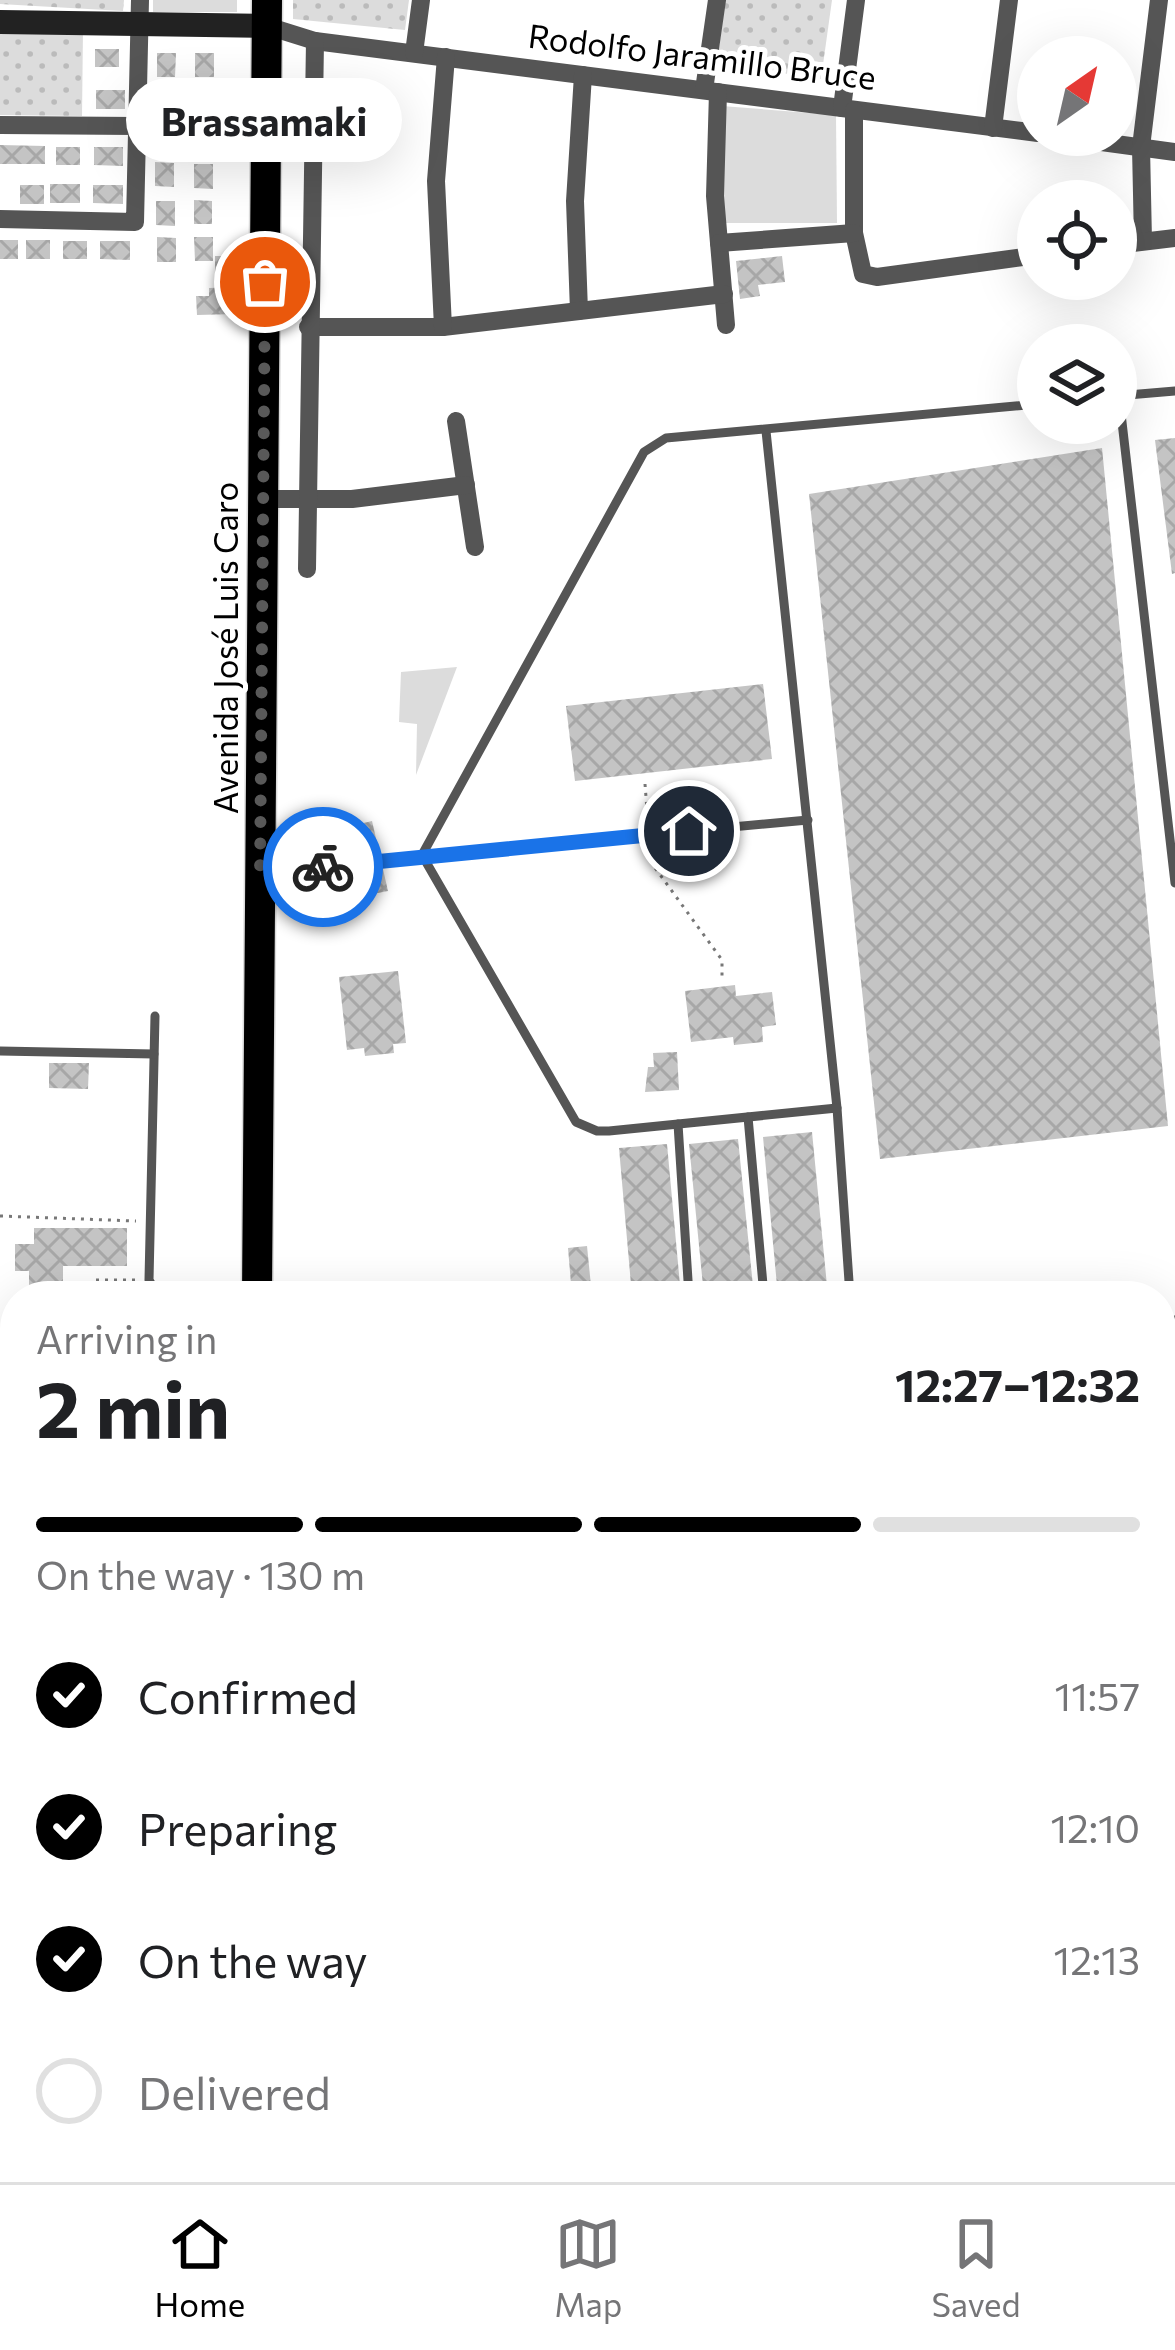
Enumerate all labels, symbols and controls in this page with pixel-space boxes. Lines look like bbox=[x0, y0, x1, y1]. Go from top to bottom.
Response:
street label: Rodolfo Jaramillo Bruce bbox=[526, 14, 878, 97]
north arrow bbox=[1017, 36, 1137, 156]
map controls bbox=[1017, 36, 1137, 444]
callout: Brassamaki bbox=[127, 78, 403, 162]
text: Brassamaki bbox=[161, 96, 367, 144]
button: locate bbox=[1017, 180, 1137, 300]
pin bbox=[214, 231, 316, 333]
icon: bag bbox=[232, 249, 298, 315]
button: layers bbox=[1017, 324, 1137, 444]
street label: Avenida José Luis Caro bbox=[204, 482, 245, 814]
pin bbox=[638, 780, 740, 882]
icon: home bbox=[656, 798, 722, 864]
courier bbox=[263, 807, 383, 927]
icon: bike bbox=[290, 834, 356, 900]
text: Arriving in bbox=[36, 1314, 217, 1362]
text: 12:27–12:32 bbox=[895, 1356, 1140, 1411]
text: 2 min bbox=[36, 1359, 230, 1454]
text: On the way · 130 m bbox=[36, 1550, 365, 1598]
icon: check bbox=[36, 1662, 102, 1728]
text: Confirmed bbox=[138, 1668, 358, 1723]
text: 11:57 bbox=[1054, 1671, 1140, 1719]
icon: check bbox=[36, 1794, 102, 1860]
text: Preparing bbox=[138, 1800, 337, 1855]
text: 12:10 bbox=[1050, 1803, 1140, 1851]
icon: check bbox=[36, 1926, 102, 1992]
text: On the way bbox=[138, 1932, 368, 1987]
text: 12:13 bbox=[1054, 1935, 1140, 1983]
text: Delivered bbox=[138, 2064, 331, 2119]
tab: Home bbox=[155, 2211, 245, 2324]
tab: Map bbox=[554, 2211, 622, 2324]
tab: Saved bbox=[931, 2211, 1020, 2324]

